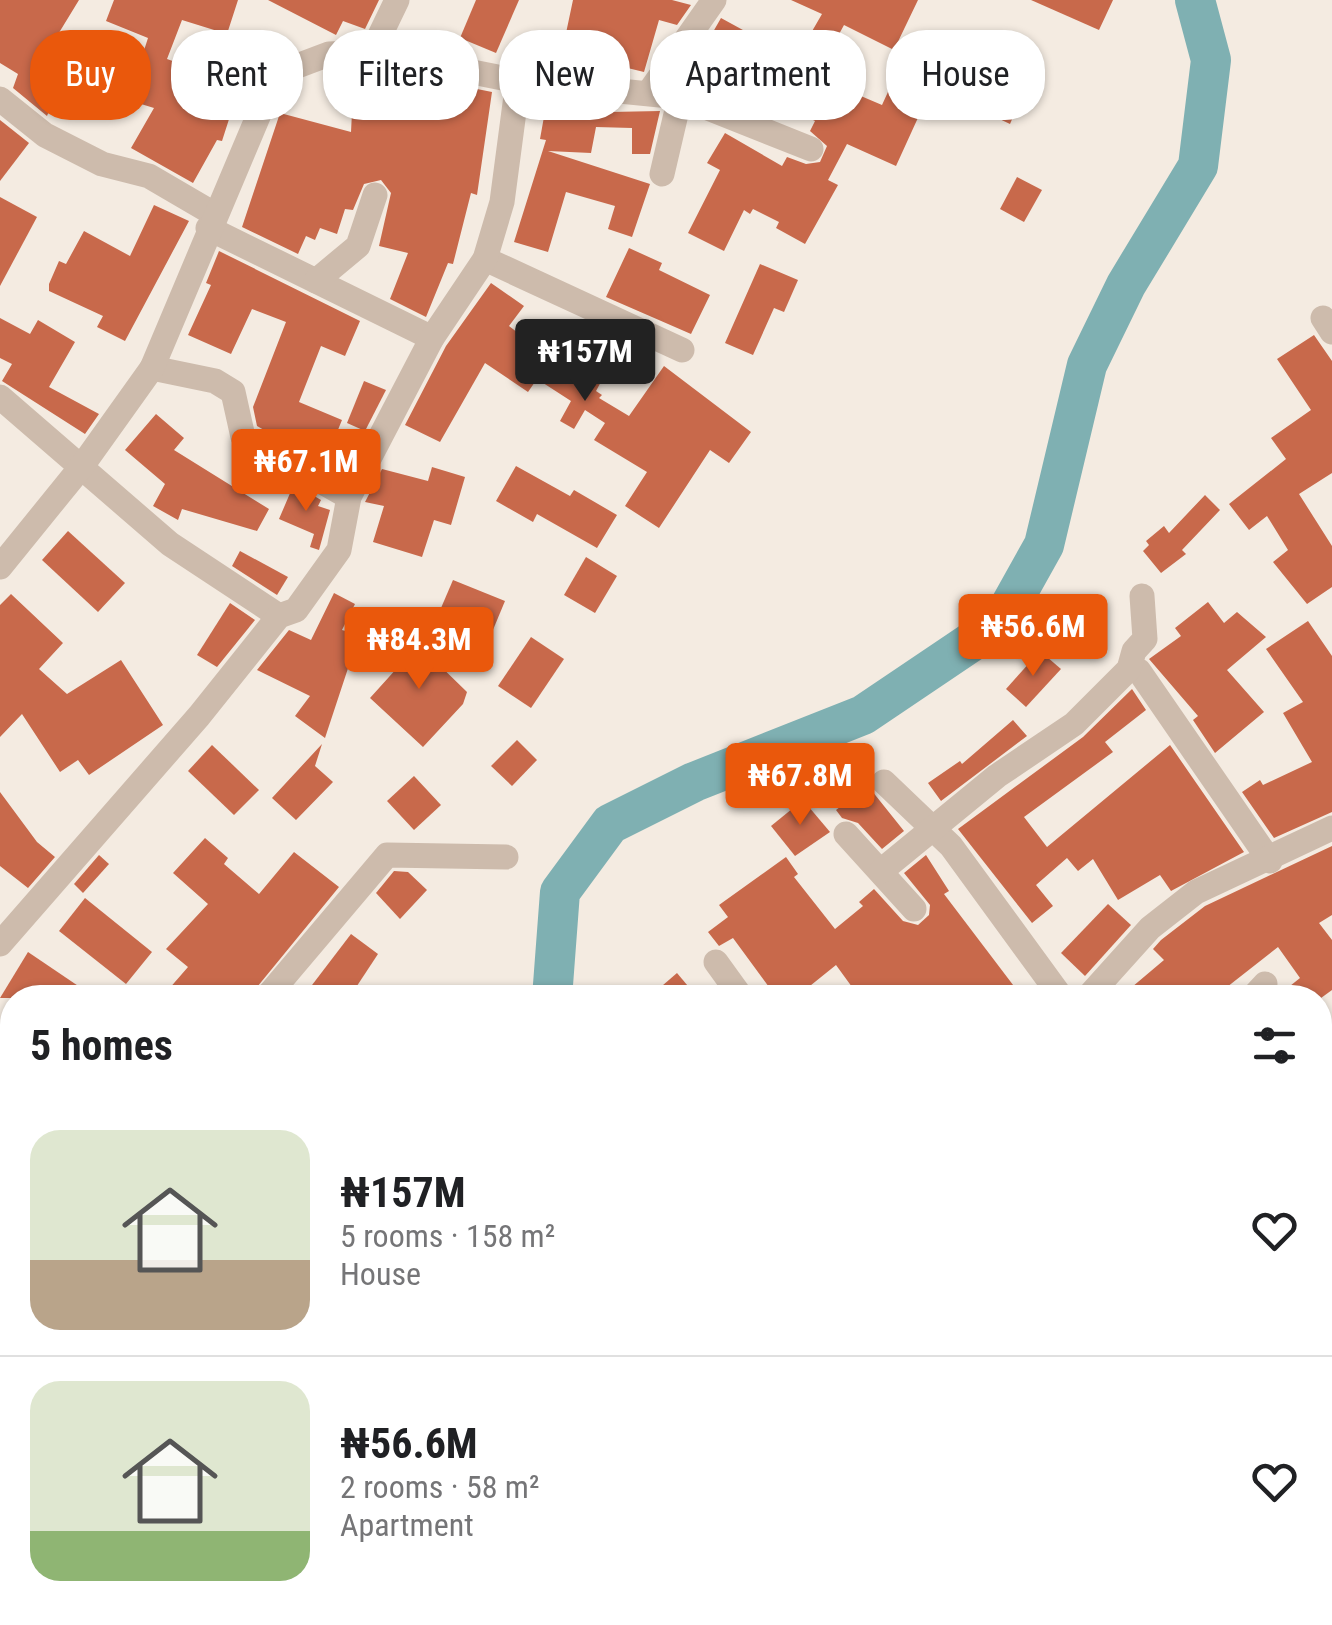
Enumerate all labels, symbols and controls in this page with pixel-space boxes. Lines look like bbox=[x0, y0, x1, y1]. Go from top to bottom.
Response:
chip: Buy bbox=[30, 30, 151, 120]
chip: Rent bbox=[171, 30, 303, 120]
chip: Filters bbox=[323, 30, 479, 120]
chip: New bbox=[499, 30, 630, 120]
chip: Apartment bbox=[650, 30, 866, 120]
chip: House bbox=[886, 30, 1045, 120]
pin: ₦157M bbox=[515, 319, 655, 404]
text: ₦157M bbox=[537, 332, 633, 370]
pin: ₦67.1M bbox=[225, 429, 387, 514]
text: ₦67.1M bbox=[254, 442, 358, 480]
pin: ₦56.6M bbox=[952, 594, 1114, 679]
pin: ₦84.3M bbox=[338, 607, 500, 692]
text: ₦56.6M bbox=[981, 607, 1085, 645]
text: ₦84.3M bbox=[367, 620, 471, 658]
pin: ₦67.8M bbox=[719, 743, 881, 828]
text: ₦67.8M bbox=[748, 756, 852, 794]
icon: filters bbox=[1247, 1018, 1302, 1073]
text: 5 homes bbox=[30, 1021, 173, 1070]
text: ₦157M bbox=[340, 1168, 466, 1217]
icon: home bbox=[110, 1170, 230, 1290]
icon: heart bbox=[1247, 1203, 1302, 1258]
text: 5 rooms · 158 m² bbox=[340, 1217, 555, 1255]
text: House bbox=[340, 1255, 421, 1293]
text: ₦56.6M bbox=[340, 1419, 478, 1468]
icon: home bbox=[110, 1421, 230, 1541]
icon: heart bbox=[1247, 1454, 1302, 1509]
text: 2 rooms · 58 m² bbox=[340, 1468, 539, 1506]
text: Apartment bbox=[340, 1506, 474, 1544]

